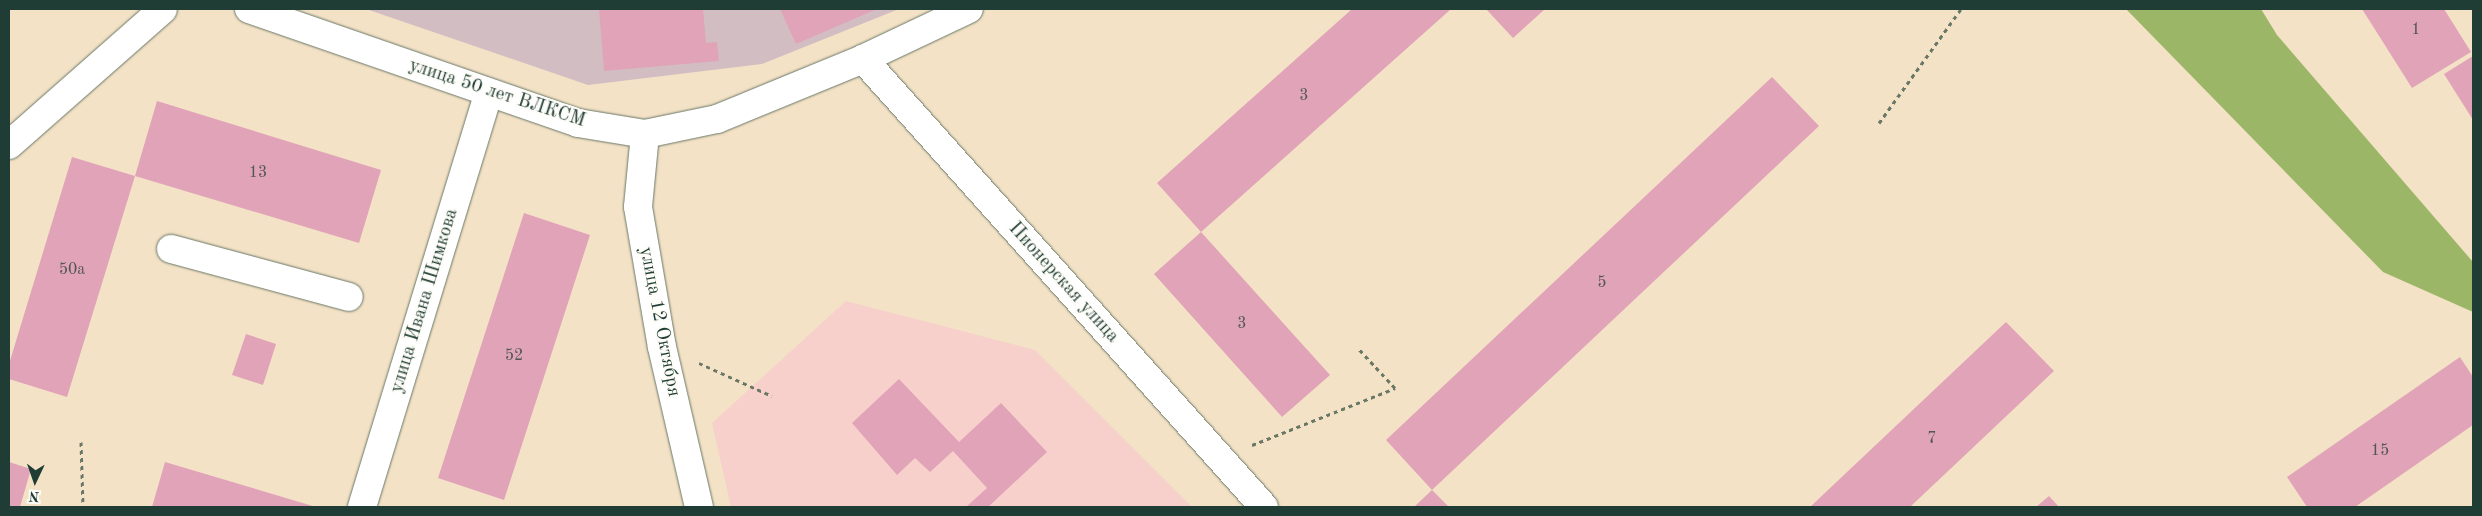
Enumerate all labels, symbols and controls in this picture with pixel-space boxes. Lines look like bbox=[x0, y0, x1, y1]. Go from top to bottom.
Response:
house number: 1 bbox=[2411, 20, 2421, 40]
street label: улица 50 лет ВЛКСМ bbox=[406, 55, 588, 133]
house number: 3 bbox=[1299, 86, 1309, 106]
house number: 13 bbox=[249, 163, 267, 183]
street label: улица Ивана Шимкова bbox=[386, 206, 464, 396]
street label: Пионерская улица bbox=[1003, 218, 1123, 348]
street label: улица 12 Октября bbox=[633, 245, 685, 399]
house number: 50а bbox=[59, 260, 85, 280]
house number: 5 bbox=[1597, 273, 1607, 293]
house number: 3 bbox=[1237, 314, 1247, 334]
house number: 52 bbox=[505, 346, 523, 366]
house number: 7 bbox=[1927, 429, 1937, 449]
house number: 15 bbox=[2371, 441, 2389, 461]
north arrow bbox=[10, 456, 60, 506]
text: N bbox=[29, 489, 40, 503]

